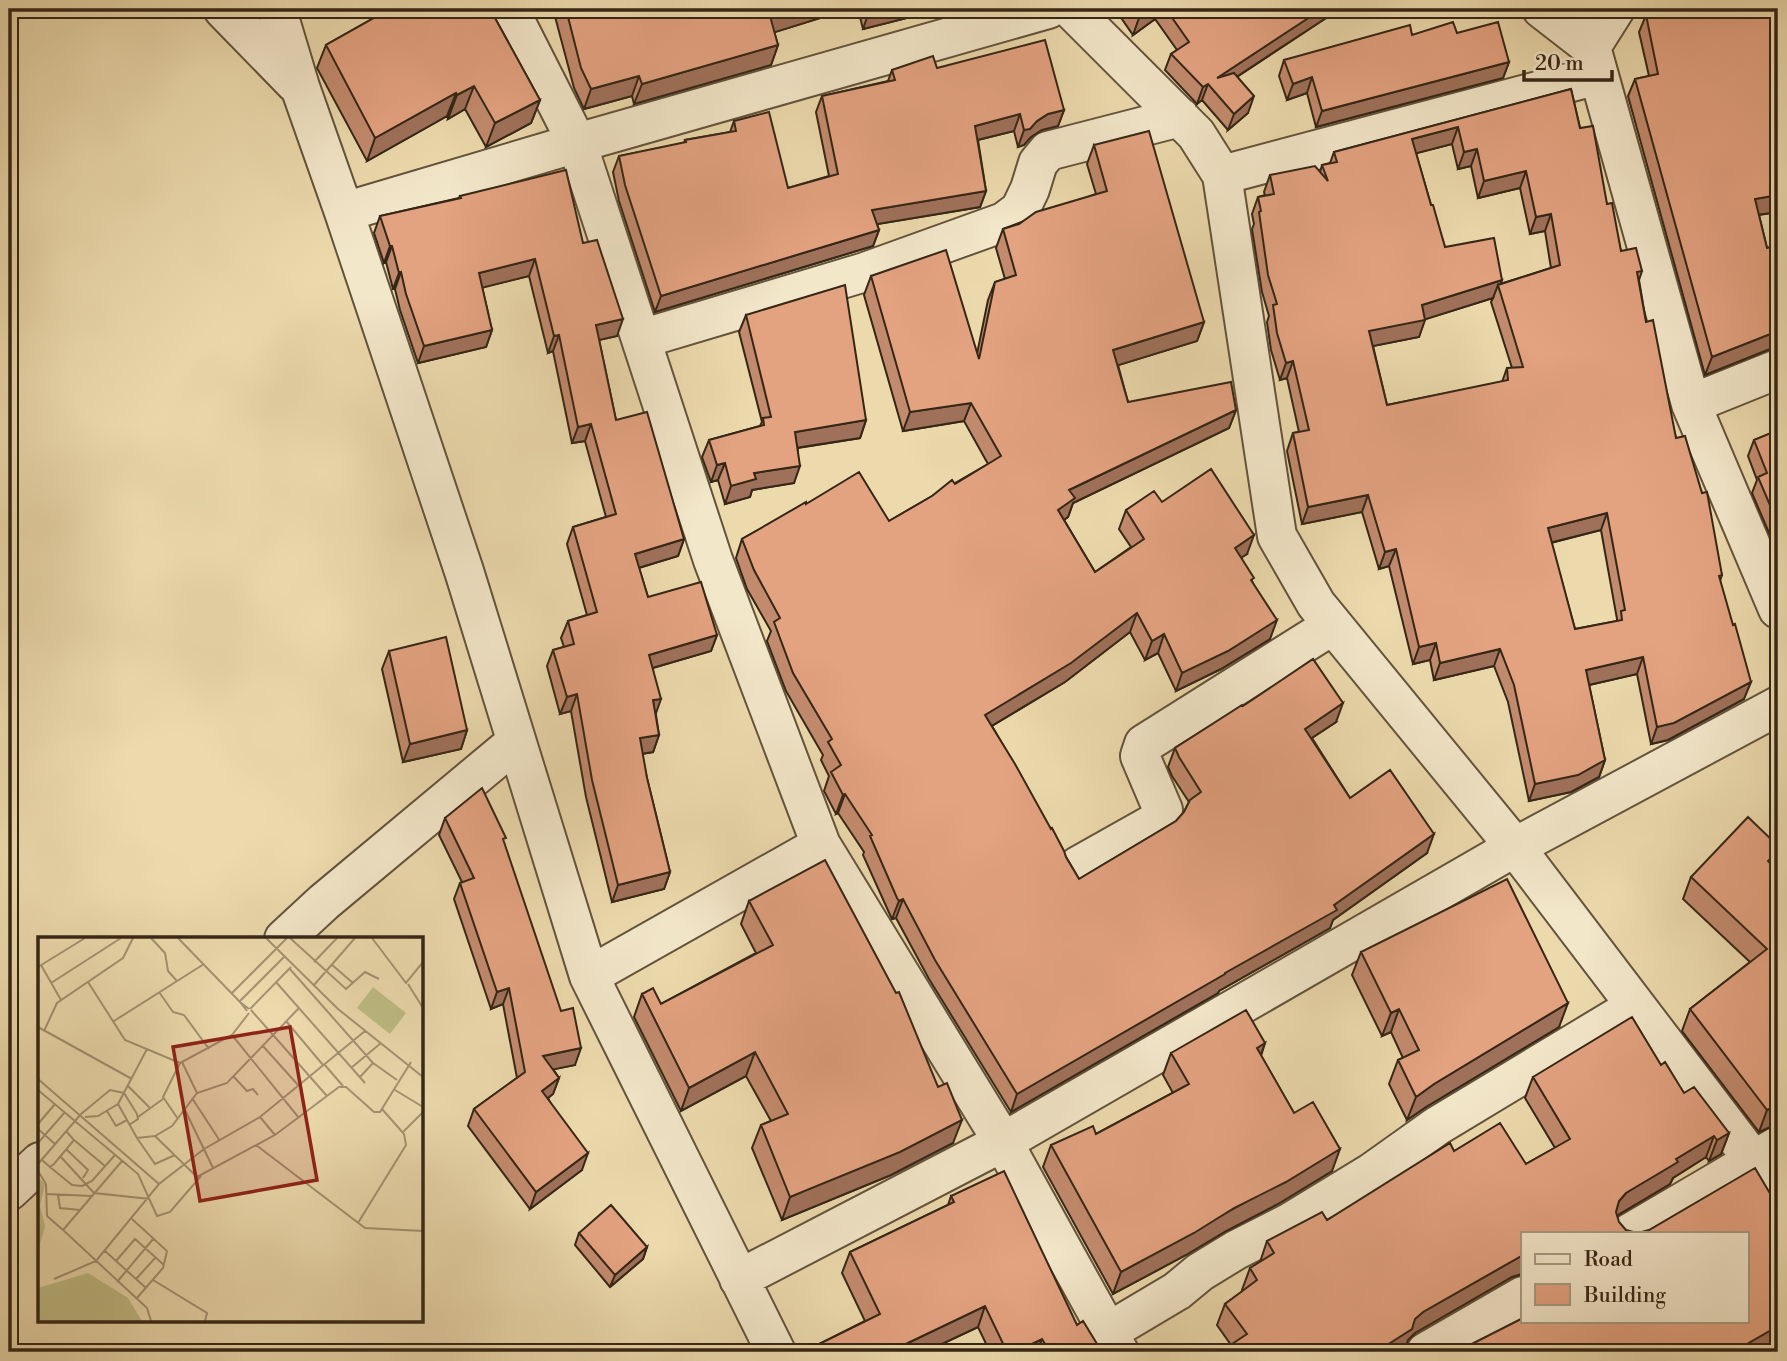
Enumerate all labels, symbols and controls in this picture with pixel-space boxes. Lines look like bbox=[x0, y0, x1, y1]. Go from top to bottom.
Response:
scale bar bbox=[1524, 38, 1612, 82]
text: 20 m bbox=[1535, 51, 1584, 77]
inset map bbox=[38, 937, 424, 1322]
legend bbox=[1521, 1232, 1748, 1322]
text: Road bbox=[1584, 1247, 1633, 1273]
text: Building bbox=[1583, 1283, 1666, 1309]

